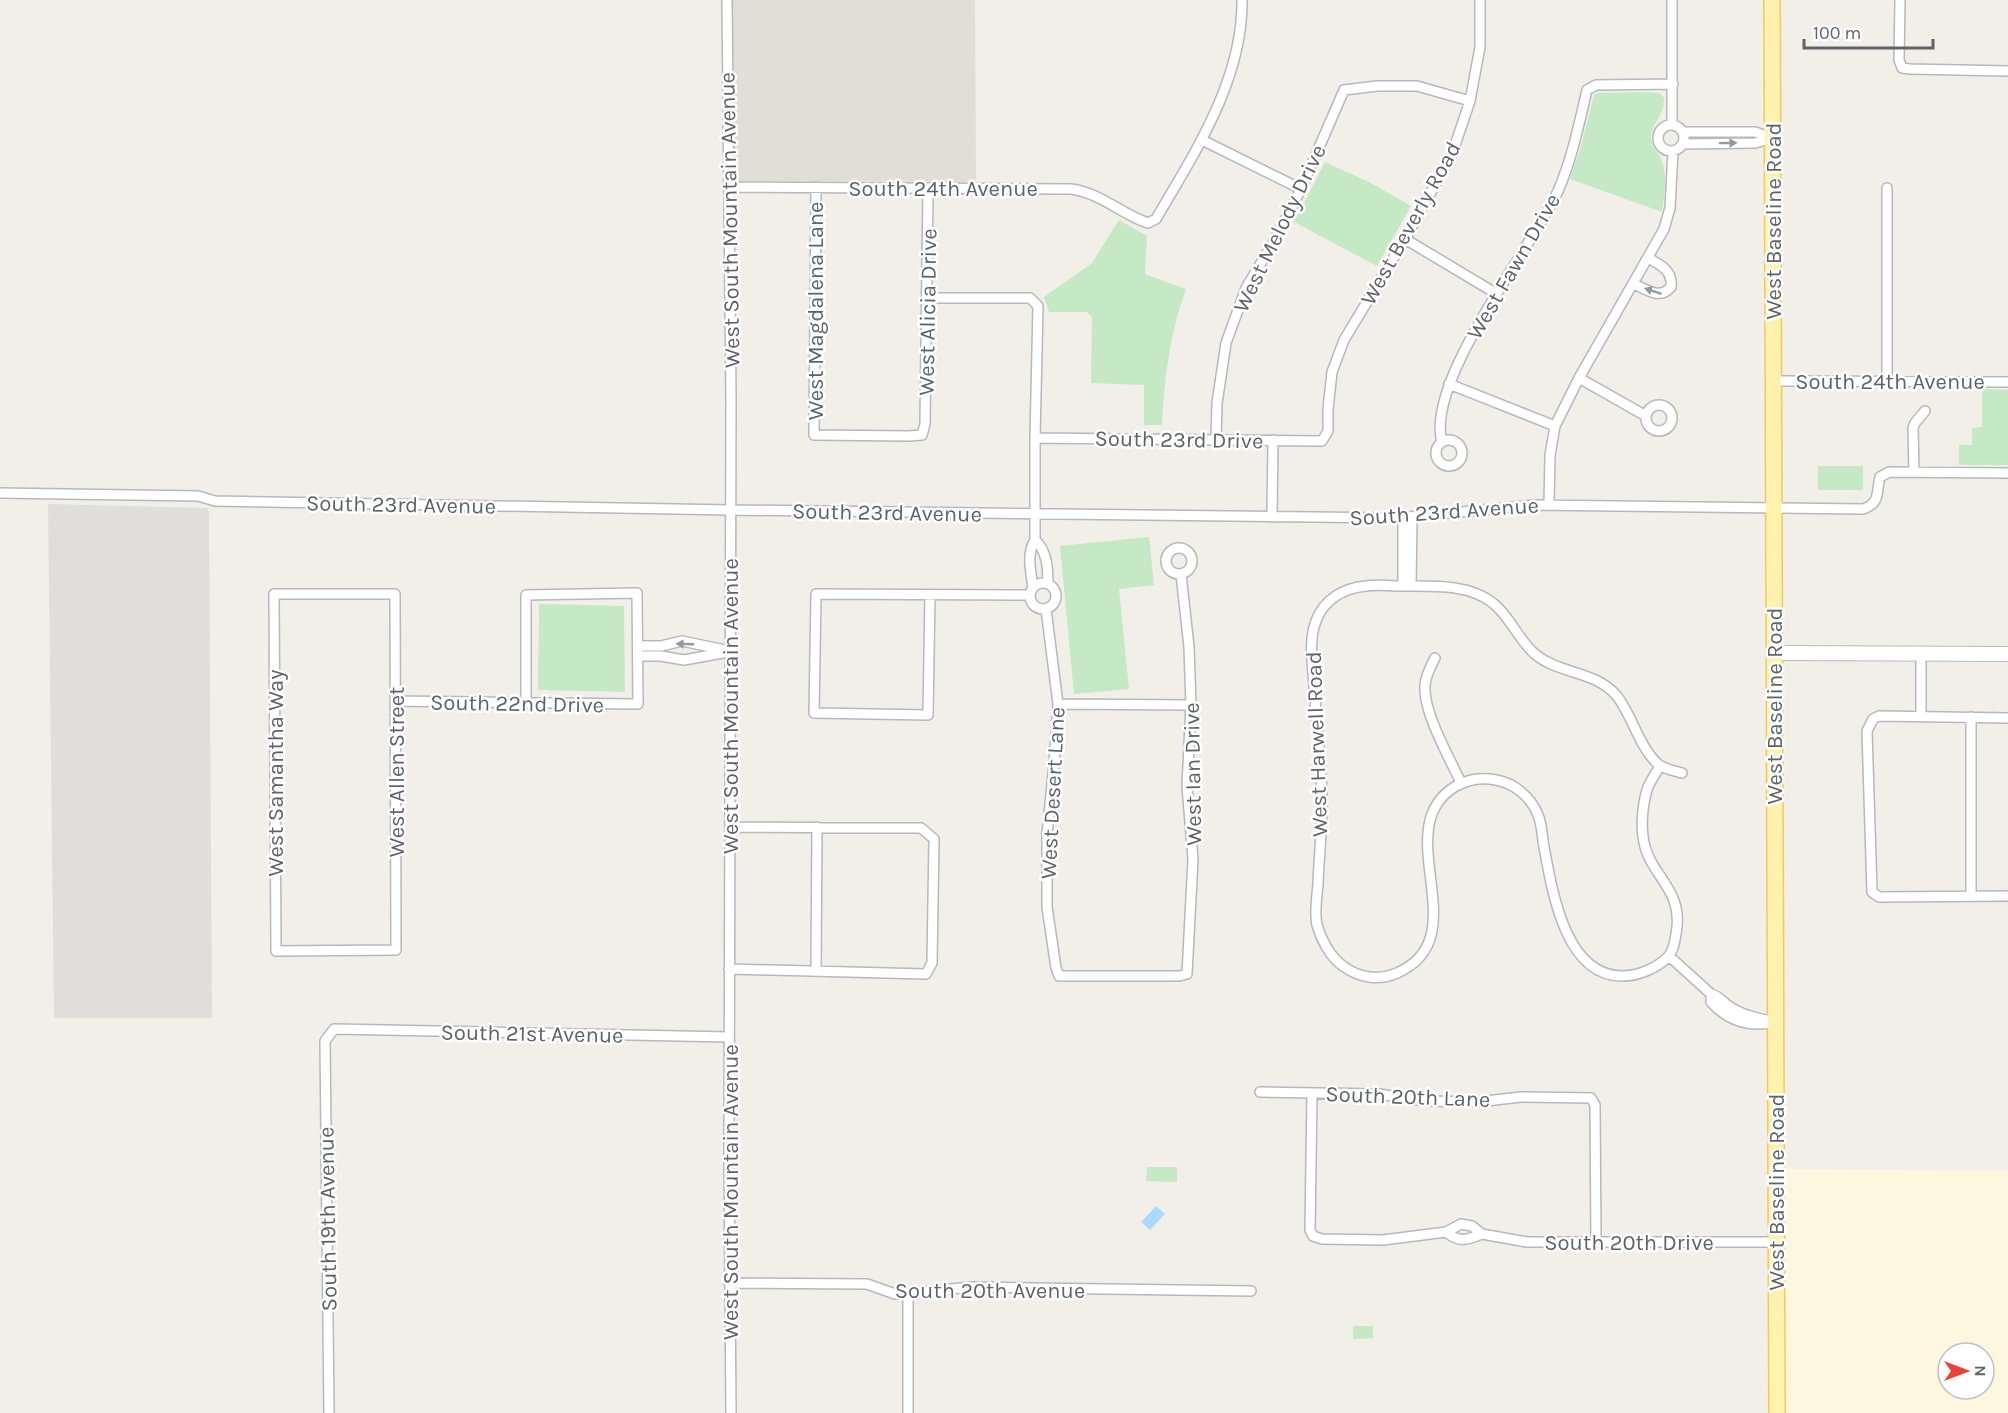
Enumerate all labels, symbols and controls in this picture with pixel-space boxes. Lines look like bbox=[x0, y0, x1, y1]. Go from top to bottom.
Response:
scale bar bbox=[1804, 12, 1933, 50]
text: 100 m bbox=[1813, 22, 1861, 44]
street label: West South Mountain Avenue bbox=[714, 72, 746, 368]
street label: West Baseline Road bbox=[1761, 122, 1787, 320]
street label: West Beverly Road bbox=[1355, 137, 1467, 310]
one-way arrow bbox=[1719, 139, 1738, 148]
street label: West Melody Drive bbox=[1228, 140, 1332, 317]
street label: South 24th Avenue bbox=[848, 176, 1038, 202]
street label: West Fawn Drive bbox=[1462, 189, 1566, 344]
street label: West Magdalena Lane bbox=[803, 202, 829, 420]
street label: West Alicia Drive bbox=[914, 228, 942, 396]
one-way arrow bbox=[1643, 286, 1661, 295]
street label: South 24th Avenue bbox=[1795, 369, 1985, 395]
street label: South 23rd Drive bbox=[1094, 426, 1264, 454]
street label: South 23rd Avenue bbox=[306, 490, 496, 520]
street label: South 23rd Avenue bbox=[1349, 492, 1540, 532]
street label: South 23rd Avenue bbox=[792, 498, 982, 528]
street label: West South Mountain Avenue bbox=[718, 558, 744, 854]
street label: West Baseline Road bbox=[1762, 607, 1788, 805]
one-way arrow bbox=[675, 639, 694, 648]
street label: West Harwell Road bbox=[1301, 651, 1333, 837]
street label: West Samantha Way bbox=[263, 670, 289, 876]
street label: West Allen Street bbox=[384, 687, 410, 857]
street label: South 22nd Drive bbox=[430, 689, 604, 719]
street label: West Ian Drive bbox=[1179, 702, 1207, 846]
street label: West Desert Lane bbox=[1036, 706, 1070, 880]
street label: South 21st Avenue bbox=[440, 1019, 624, 1049]
street label: West South Mountain Avenue bbox=[718, 1044, 744, 1340]
street label: South 20th Lane bbox=[1325, 1081, 1491, 1113]
street label: West Baseline Road bbox=[1764, 1093, 1790, 1291]
street label: South 19th Avenue bbox=[313, 1126, 343, 1312]
street label: South 20th Drive bbox=[1544, 1230, 1714, 1256]
street label: South 20th Avenue bbox=[895, 1278, 1085, 1304]
north arrow bbox=[1936, 1341, 1996, 1401]
text: N bbox=[1971, 1365, 1990, 1377]

